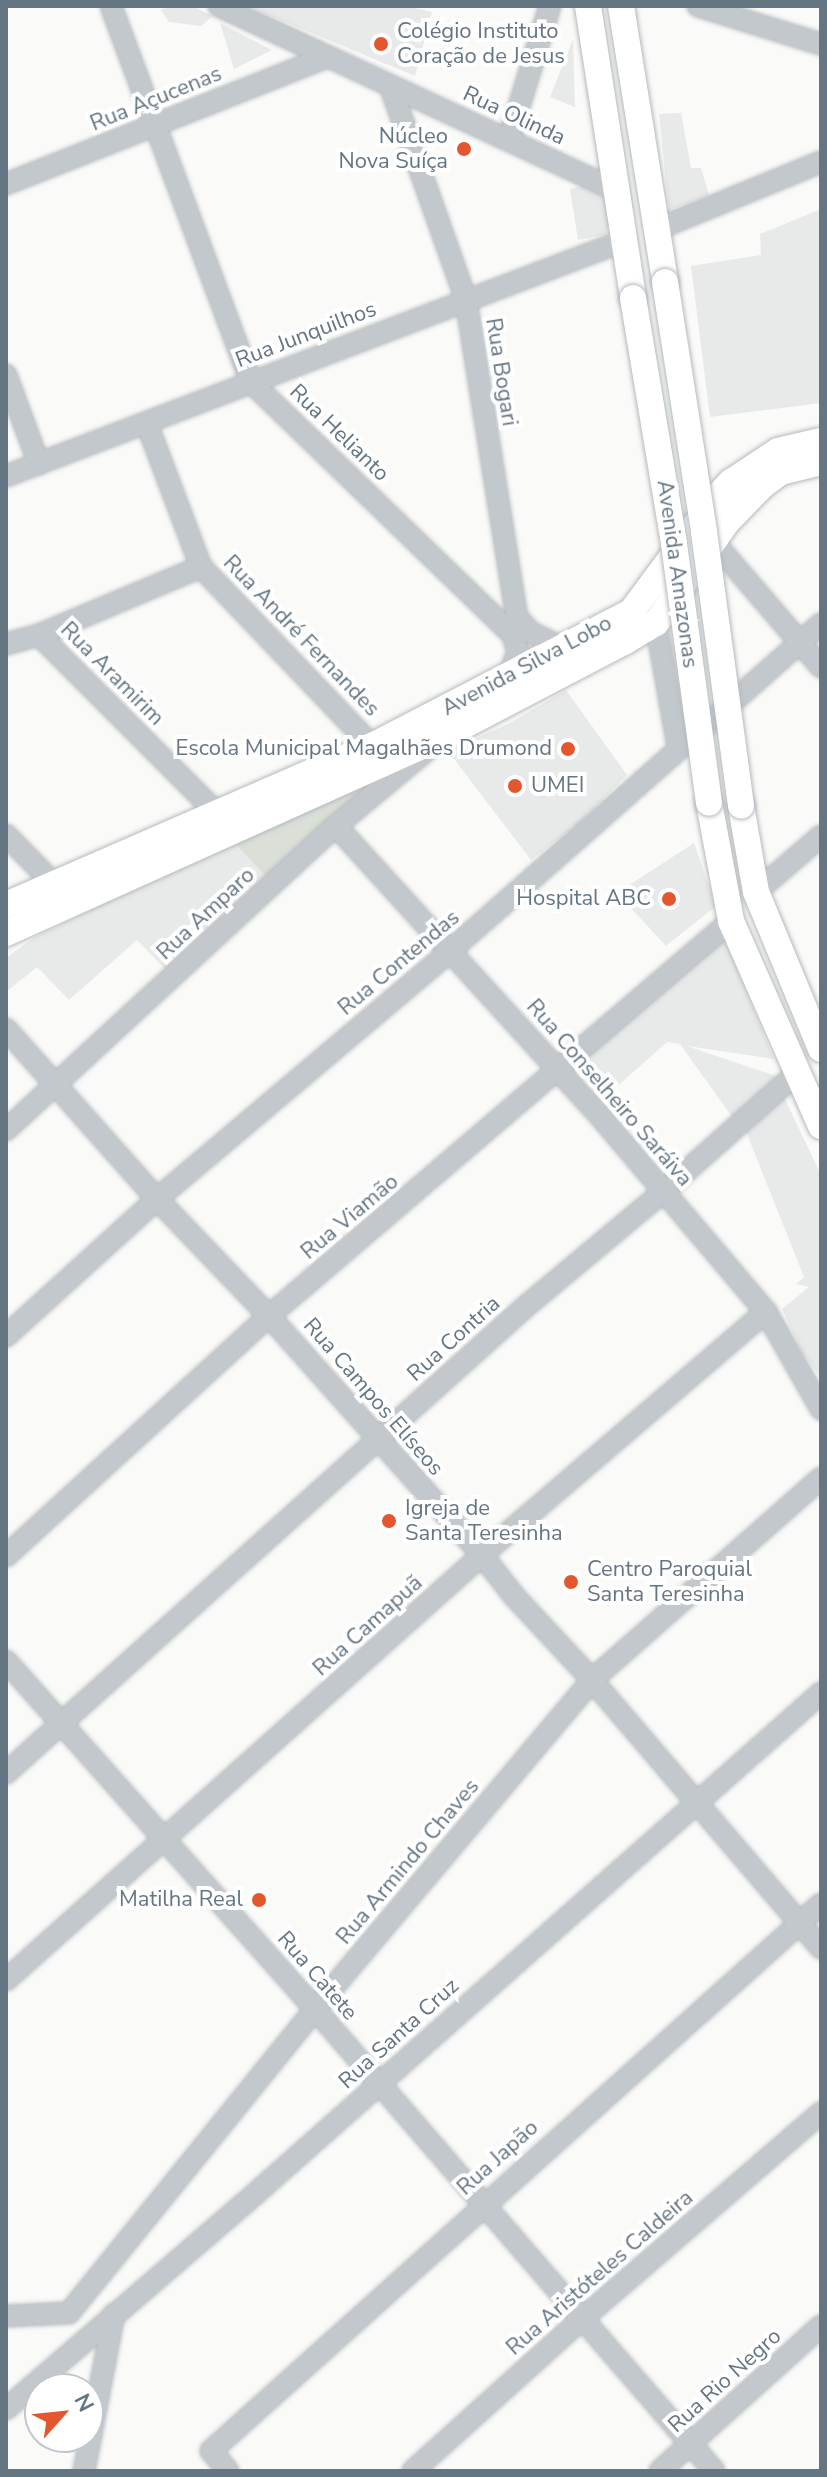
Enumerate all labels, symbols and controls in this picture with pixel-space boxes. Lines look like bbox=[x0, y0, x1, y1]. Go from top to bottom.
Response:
place label: Colégio Instituto Coração de Jesus bbox=[397, 18, 565, 70]
marker: Colégio Instituto Coração de Jesus bbox=[372, 35, 390, 53]
street label: Rua Açucenas bbox=[87, 61, 225, 137]
street label: Rua Olinda bbox=[459, 81, 569, 151]
place label: Núcleo Nova Suíça bbox=[338, 123, 448, 174]
marker: Núcleo Nova Suíça bbox=[455, 140, 473, 158]
street label: Rua Junquilhos bbox=[232, 296, 380, 374]
street label: Rua Bogari bbox=[479, 316, 523, 428]
street label: Rua Helianto bbox=[284, 379, 394, 487]
street label: Avenida Amazonas bbox=[651, 478, 703, 670]
street label: Rua André Fernandes bbox=[217, 550, 385, 722]
street label: Avenida Silva Lobo bbox=[438, 610, 616, 722]
street label: Rua Aramirim bbox=[55, 617, 169, 731]
place label: Escola Municipal Magalhães Drumond bbox=[175, 736, 552, 762]
marker: Escola Municipal Magalhães Drumond bbox=[559, 740, 577, 758]
place label: UMEI bbox=[531, 773, 584, 799]
marker: UMEI bbox=[506, 777, 524, 795]
street label: Rua Amparo bbox=[152, 862, 260, 966]
place label: Hospital ABC bbox=[516, 886, 651, 912]
marker: Hospital ABC bbox=[658, 888, 680, 910]
street label: Rua Contendas bbox=[333, 905, 465, 1021]
street label: Rua Conselheiro Saráiva bbox=[521, 994, 697, 1192]
street label: Rua Viamão bbox=[296, 1169, 404, 1265]
street label: Rua Contria bbox=[402, 1291, 506, 1387]
street label: Rua Campos Elíseos bbox=[297, 1313, 449, 1481]
place label: Igreja de Santa Teresinha bbox=[405, 1495, 563, 1546]
marker: Igreja de Santa Teresinha bbox=[380, 1512, 398, 1530]
place label: Centro Paroquial Santa Teresinha bbox=[587, 1556, 752, 1608]
street label: Rua Camapuã bbox=[308, 1570, 428, 1682]
marker: Centro Paroquial Santa Teresinha bbox=[562, 1573, 580, 1591]
street label: Rua Armindo Chaves bbox=[331, 1774, 485, 1950]
place label: Matilha Real bbox=[119, 1887, 243, 1913]
marker: Matilha Real bbox=[250, 1891, 268, 1909]
street label: Rua Catete bbox=[271, 1926, 363, 2026]
street label: Rua Santa Cruz bbox=[334, 1973, 464, 2095]
street label: Rua Japão bbox=[452, 2115, 544, 2201]
street label: Rua Aristóteles Caldeira bbox=[501, 2185, 699, 2361]
street label: Rua Rio Negro bbox=[663, 2323, 787, 2439]
north arrow bbox=[24, 2373, 104, 2453]
text: N bbox=[66, 2389, 101, 2417]

